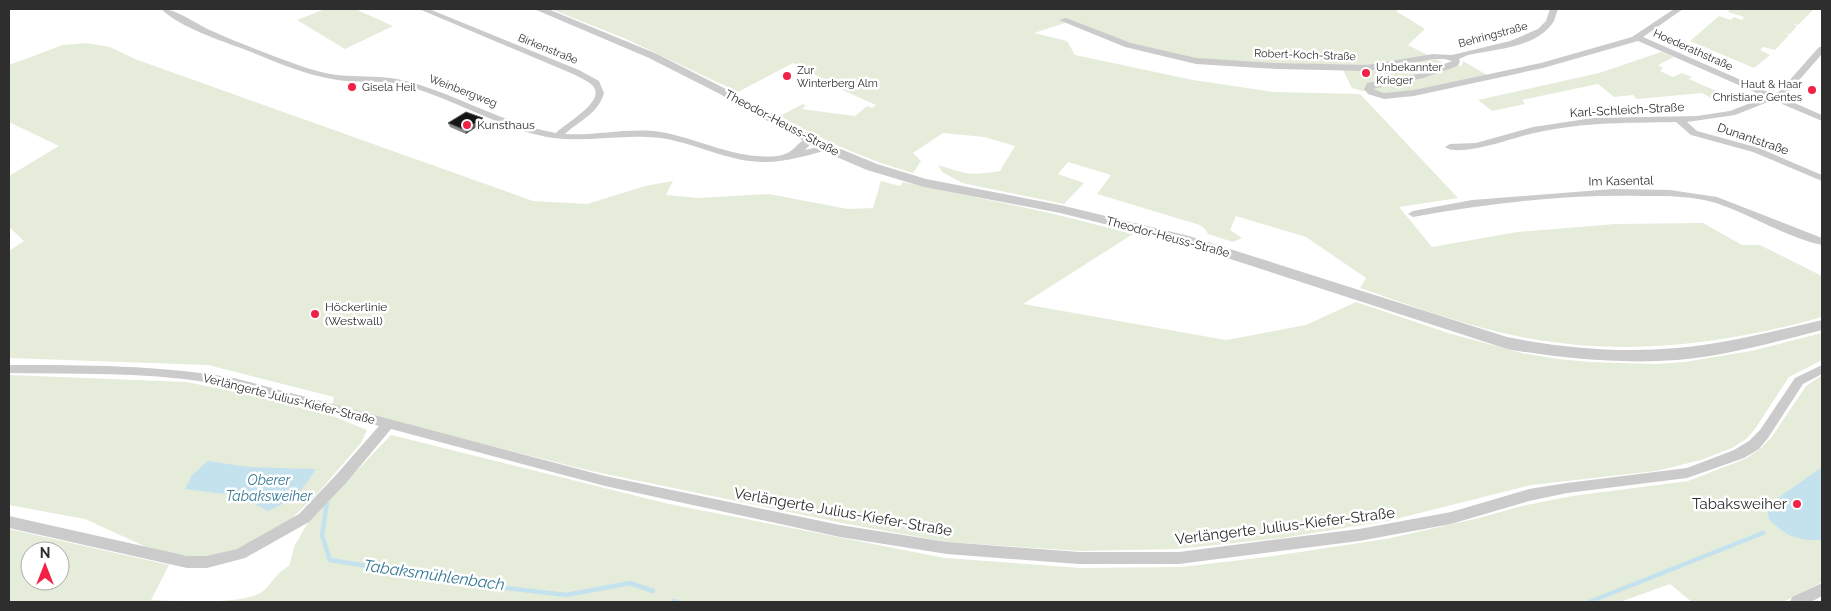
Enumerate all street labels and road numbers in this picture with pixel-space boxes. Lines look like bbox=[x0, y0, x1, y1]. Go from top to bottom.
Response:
street label: Behringstraße bbox=[1457, 19, 1530, 50]
street label: Hoederathstraße bbox=[1651, 27, 1735, 74]
street label: Birkenstraße bbox=[516, 31, 580, 67]
street label: Robert-Koch-Straße bbox=[1254, 47, 1357, 63]
street label: Weinbergweg bbox=[427, 72, 499, 110]
street label: Theodor-Heuss-Straße bbox=[723, 87, 841, 159]
street label: Karl-Schleich-Straße bbox=[1569, 100, 1685, 120]
street label: Dunantstraße bbox=[1716, 120, 1790, 158]
street label: Im Kasental bbox=[1588, 173, 1654, 189]
street label: Theodor-Heuss-Straße bbox=[1105, 214, 1231, 260]
street label: Verlängerte Julius-Kiefer-Straße bbox=[201, 371, 377, 427]
street label: Verlängerte Julius-Kiefer-Straße bbox=[732, 484, 954, 540]
street label: Verlängerte Julius-Kiefer-Straße bbox=[1174, 504, 1396, 548]

